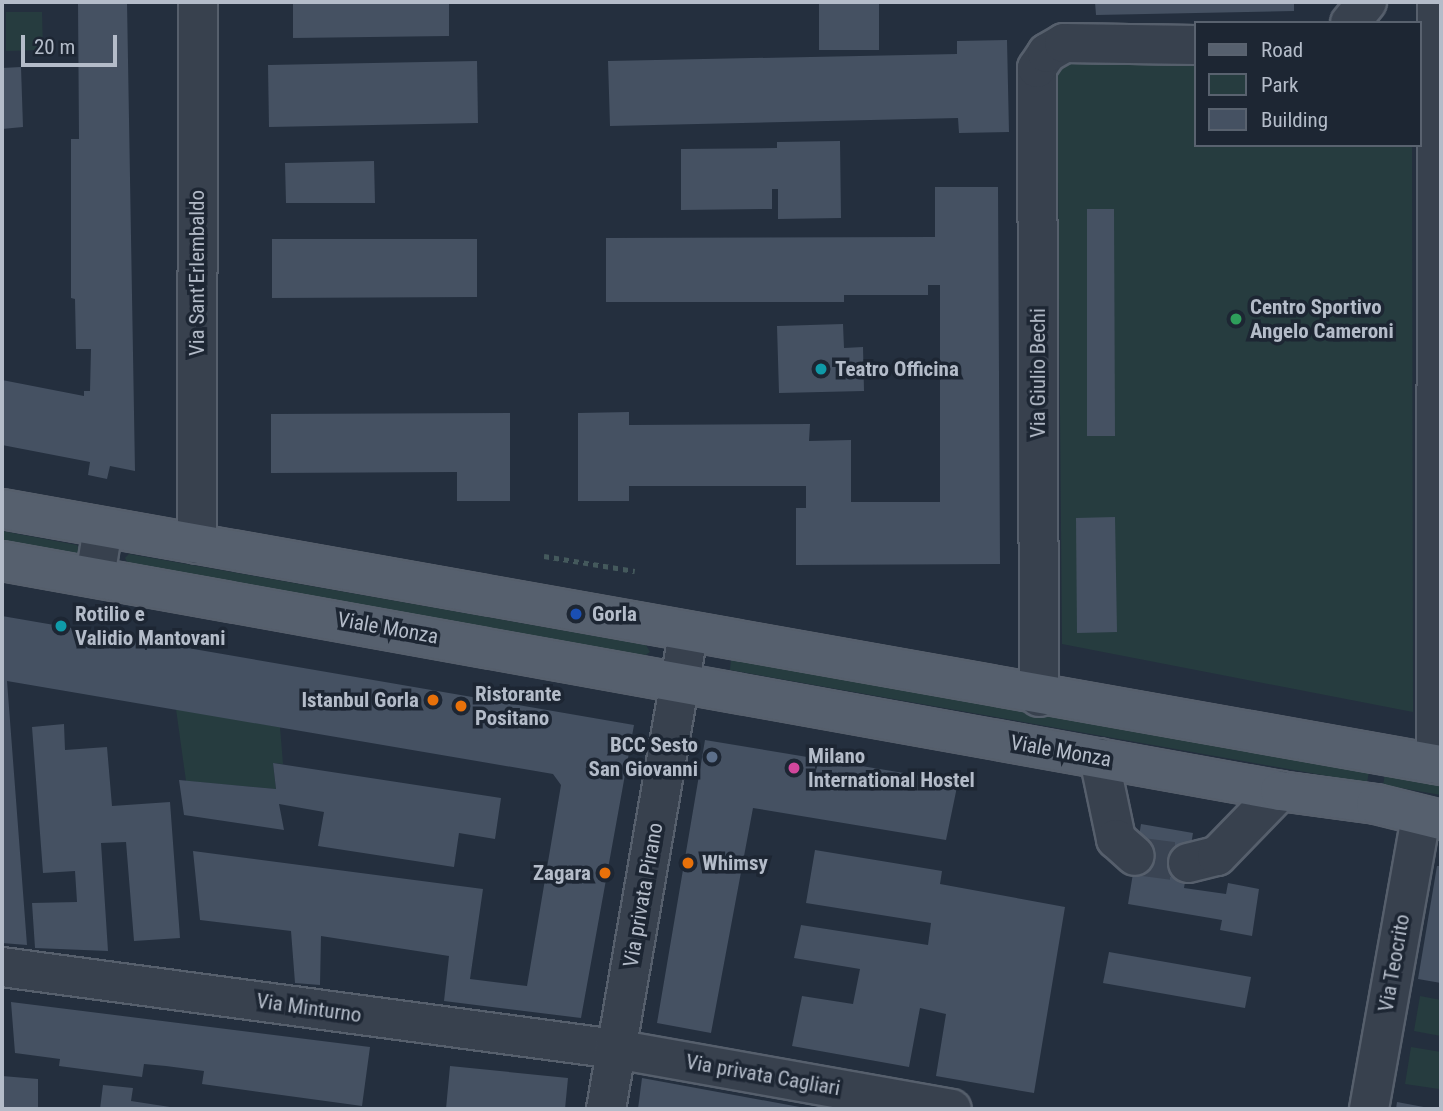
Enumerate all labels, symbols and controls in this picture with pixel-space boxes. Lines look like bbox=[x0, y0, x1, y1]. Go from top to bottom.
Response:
scale bar bbox=[24, 21, 121, 65]
legend bbox=[1194, 21, 1422, 147]
text: 20 m bbox=[34, 35, 75, 59]
text: Road bbox=[1261, 38, 1303, 62]
text: Park bbox=[1261, 73, 1298, 97]
text: Building bbox=[1261, 108, 1328, 132]
street label: Via Sant'Erlembaldo bbox=[184, 190, 210, 356]
place label: Centro Sportivo Angelo Cameroni bbox=[1250, 294, 1394, 344]
street label: Via Giulio Bechi bbox=[1025, 308, 1051, 438]
marker: Centro Sportivo Angelo Cameroni bbox=[1228, 311, 1244, 327]
place label: Teatro Officina bbox=[835, 356, 959, 382]
marker: Teatro Officina bbox=[813, 361, 829, 377]
place label: Rotilio e Validio Mantovani bbox=[75, 601, 225, 651]
place label: Gorla bbox=[592, 601, 637, 627]
marker: Gorla bbox=[566, 604, 586, 624]
street label: Viale Monza bbox=[336, 607, 440, 649]
marker: Rotilio e Validio Mantovani bbox=[53, 618, 69, 634]
place label: Ristorante Positano bbox=[475, 681, 561, 731]
place label: Istanbul Gorla bbox=[301, 687, 419, 713]
marker: Istanbul Gorla bbox=[425, 692, 441, 708]
marker: Ristorante Positano bbox=[453, 698, 469, 714]
street label: Viale Monza bbox=[1009, 730, 1113, 772]
place label: BCC Sesto San Giovanni bbox=[589, 732, 698, 782]
place label: Milano International Hostel bbox=[808, 743, 975, 793]
marker: BCC Sesto San Giovanni bbox=[704, 749, 720, 765]
marker: Milano International Hostel bbox=[786, 760, 802, 776]
street label: Via privata Pirano bbox=[618, 821, 668, 969]
place label: Whimsy bbox=[702, 850, 768, 876]
marker: Whimsy bbox=[680, 855, 696, 871]
place label: Zagara bbox=[533, 860, 591, 886]
marker: Zagara bbox=[597, 865, 613, 881]
street label: Via Teocrito bbox=[1373, 912, 1415, 1014]
street label: Via Minturno bbox=[255, 988, 363, 1028]
street label: Via privata Cagliari bbox=[684, 1049, 842, 1101]

